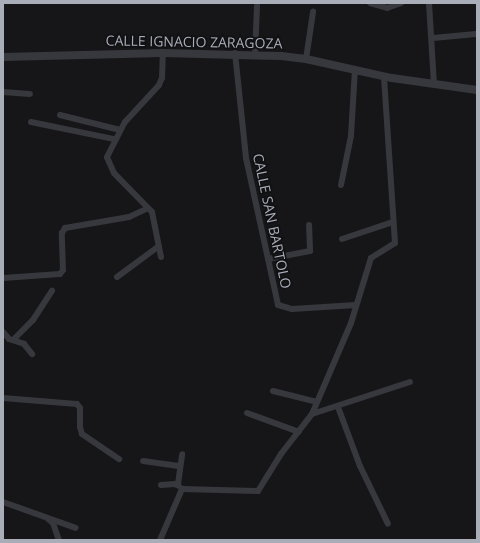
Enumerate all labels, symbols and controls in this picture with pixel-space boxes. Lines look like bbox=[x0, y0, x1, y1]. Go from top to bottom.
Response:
street label: CALLE IGNACIO ZARAGOZA bbox=[106, 32, 282, 52]
street label: CALLE SAN BARTOLO bbox=[249, 152, 295, 290]

